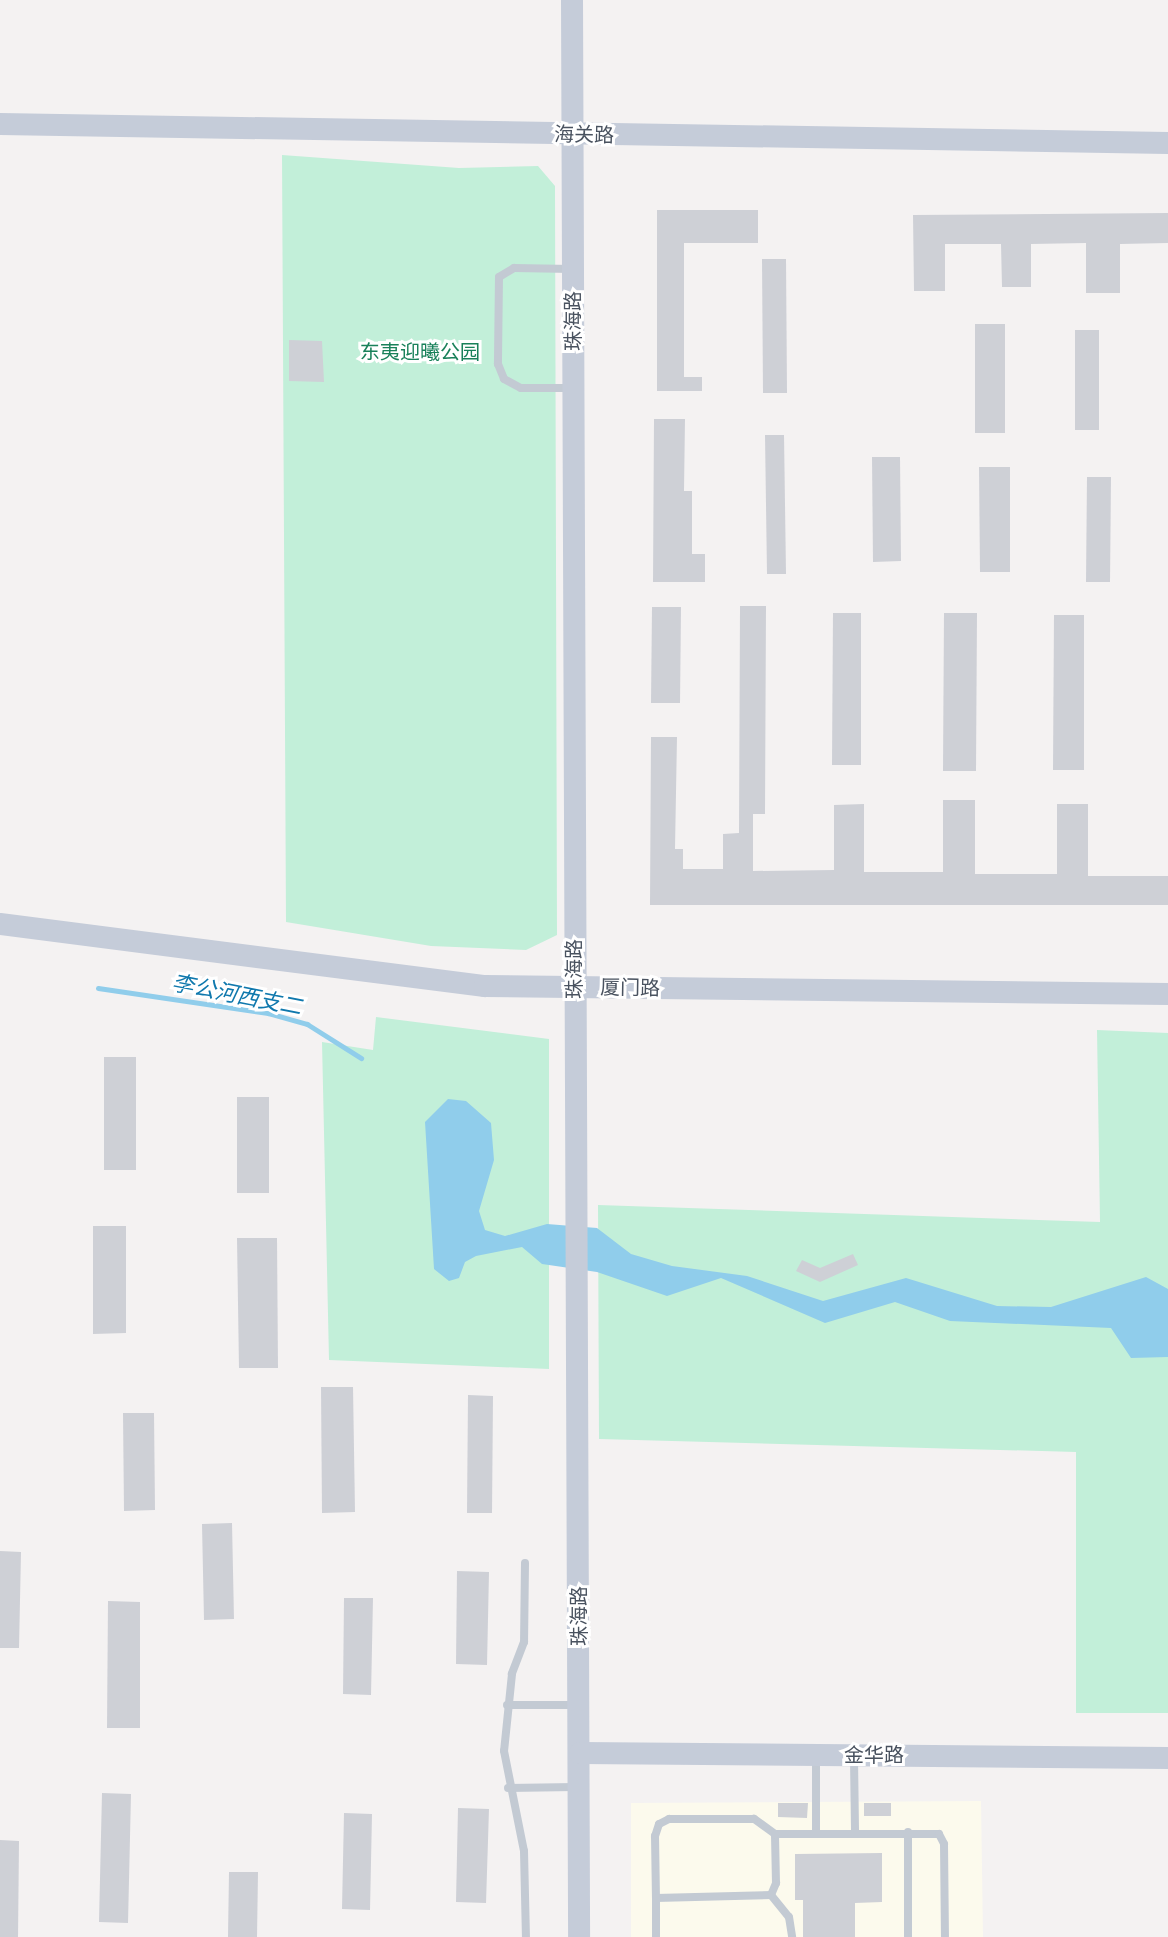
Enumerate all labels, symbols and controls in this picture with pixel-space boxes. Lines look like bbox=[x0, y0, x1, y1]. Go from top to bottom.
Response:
street label: 海关路 bbox=[554, 122, 614, 148]
street label: 珠海路 bbox=[561, 291, 585, 351]
park label: 东夷迎曦公园 bbox=[360, 340, 480, 364]
street label: 珠海路 bbox=[562, 939, 586, 999]
water label: 李公河西支二 bbox=[170, 969, 304, 1021]
street label: 厦门路 bbox=[600, 975, 660, 1001]
street label: 珠海路 bbox=[567, 1586, 591, 1646]
street label: 金华路 bbox=[844, 1743, 904, 1767]

